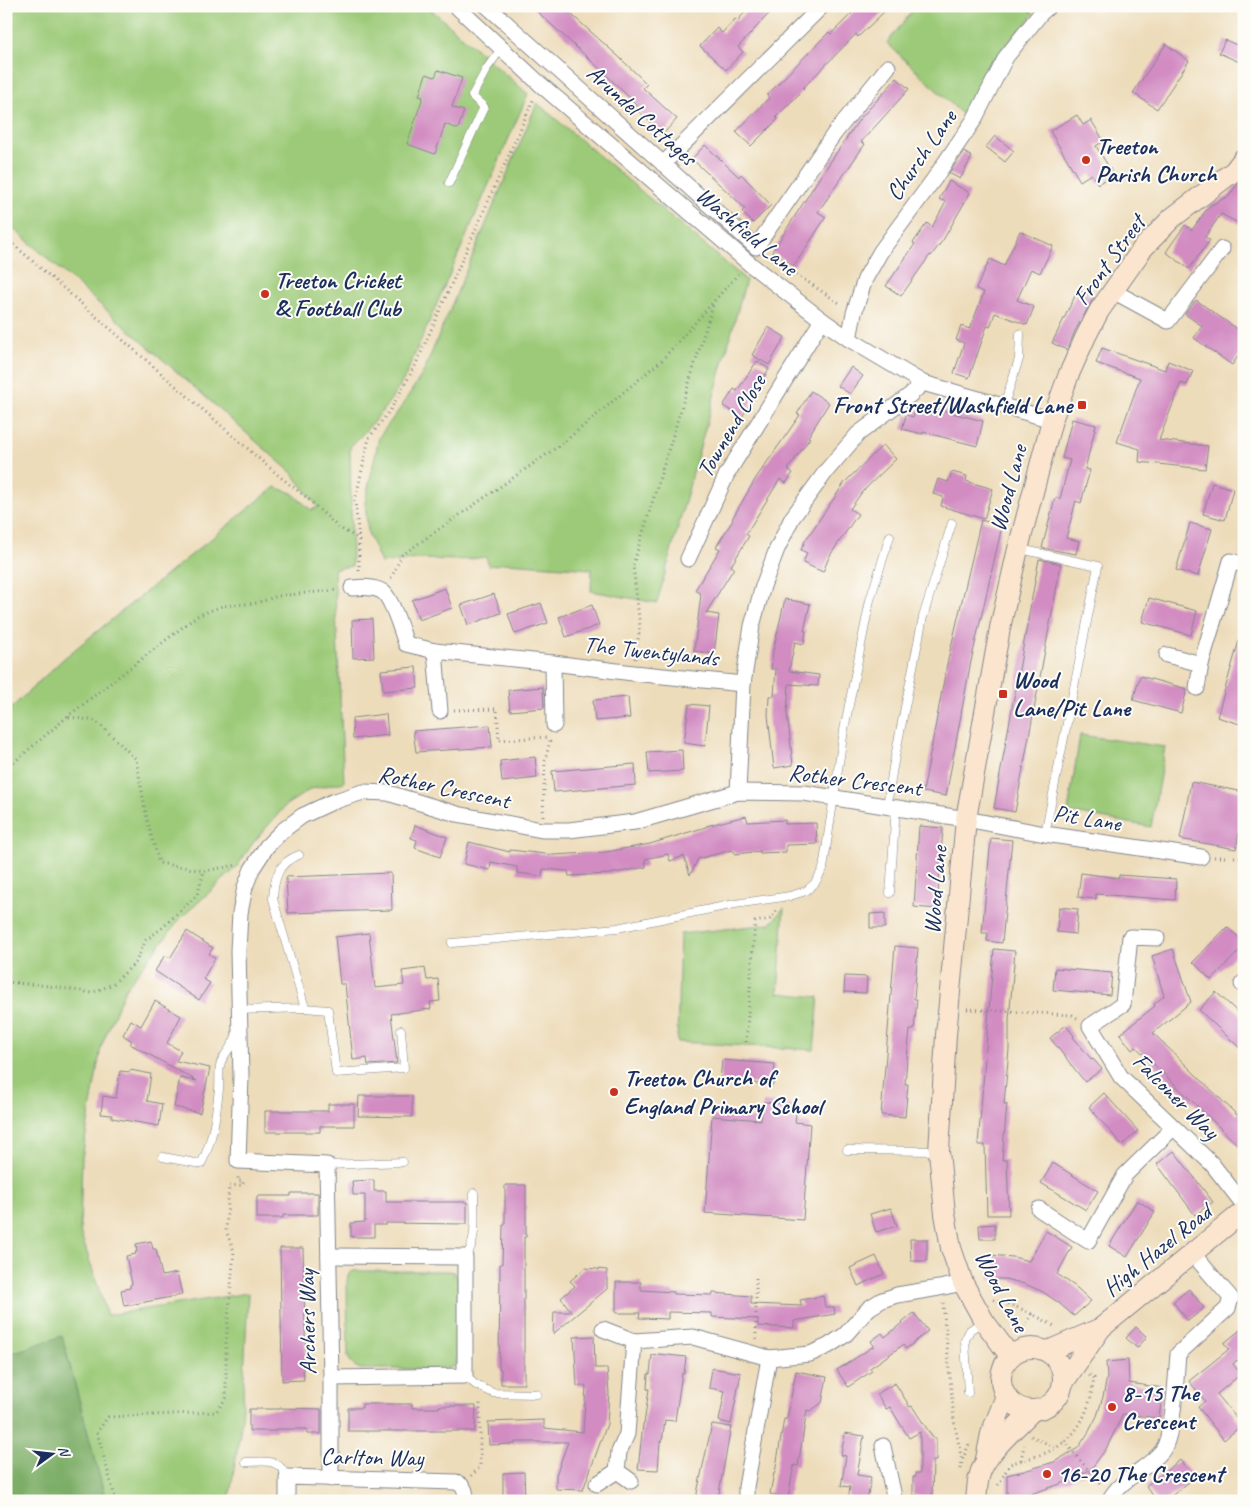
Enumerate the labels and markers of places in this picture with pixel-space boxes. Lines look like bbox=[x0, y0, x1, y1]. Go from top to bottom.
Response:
place label: Treeton Parish Church bbox=[1096, 131, 1218, 189]
marker: Treeton Parish Church bbox=[1080, 154, 1092, 166]
place label: Treeton Cricket & Football Club bbox=[275, 265, 404, 323]
marker: Treeton Cricket & Football Club bbox=[259, 288, 271, 300]
place label: Front Street/Washfield Lane bbox=[833, 390, 1074, 420]
marker: Front Street/Washfield Lane bbox=[1076, 399, 1088, 411]
place label: Wood Lane/Pit Lane bbox=[1013, 665, 1132, 723]
marker: Wood Lane/Pit Lane bbox=[997, 688, 1009, 700]
place label: Treeton Church of England Primary School bbox=[624, 1063, 827, 1121]
marker: Treeton Church of England Primary School bbox=[608, 1086, 620, 1098]
place label: 8-15 The Crescent bbox=[1122, 1378, 1200, 1436]
marker: 8-15 The Crescent bbox=[1106, 1401, 1118, 1413]
place label: 16-20 The Crescent bbox=[1057, 1459, 1228, 1489]
marker: 16-20 The Crescent bbox=[1041, 1468, 1053, 1480]

